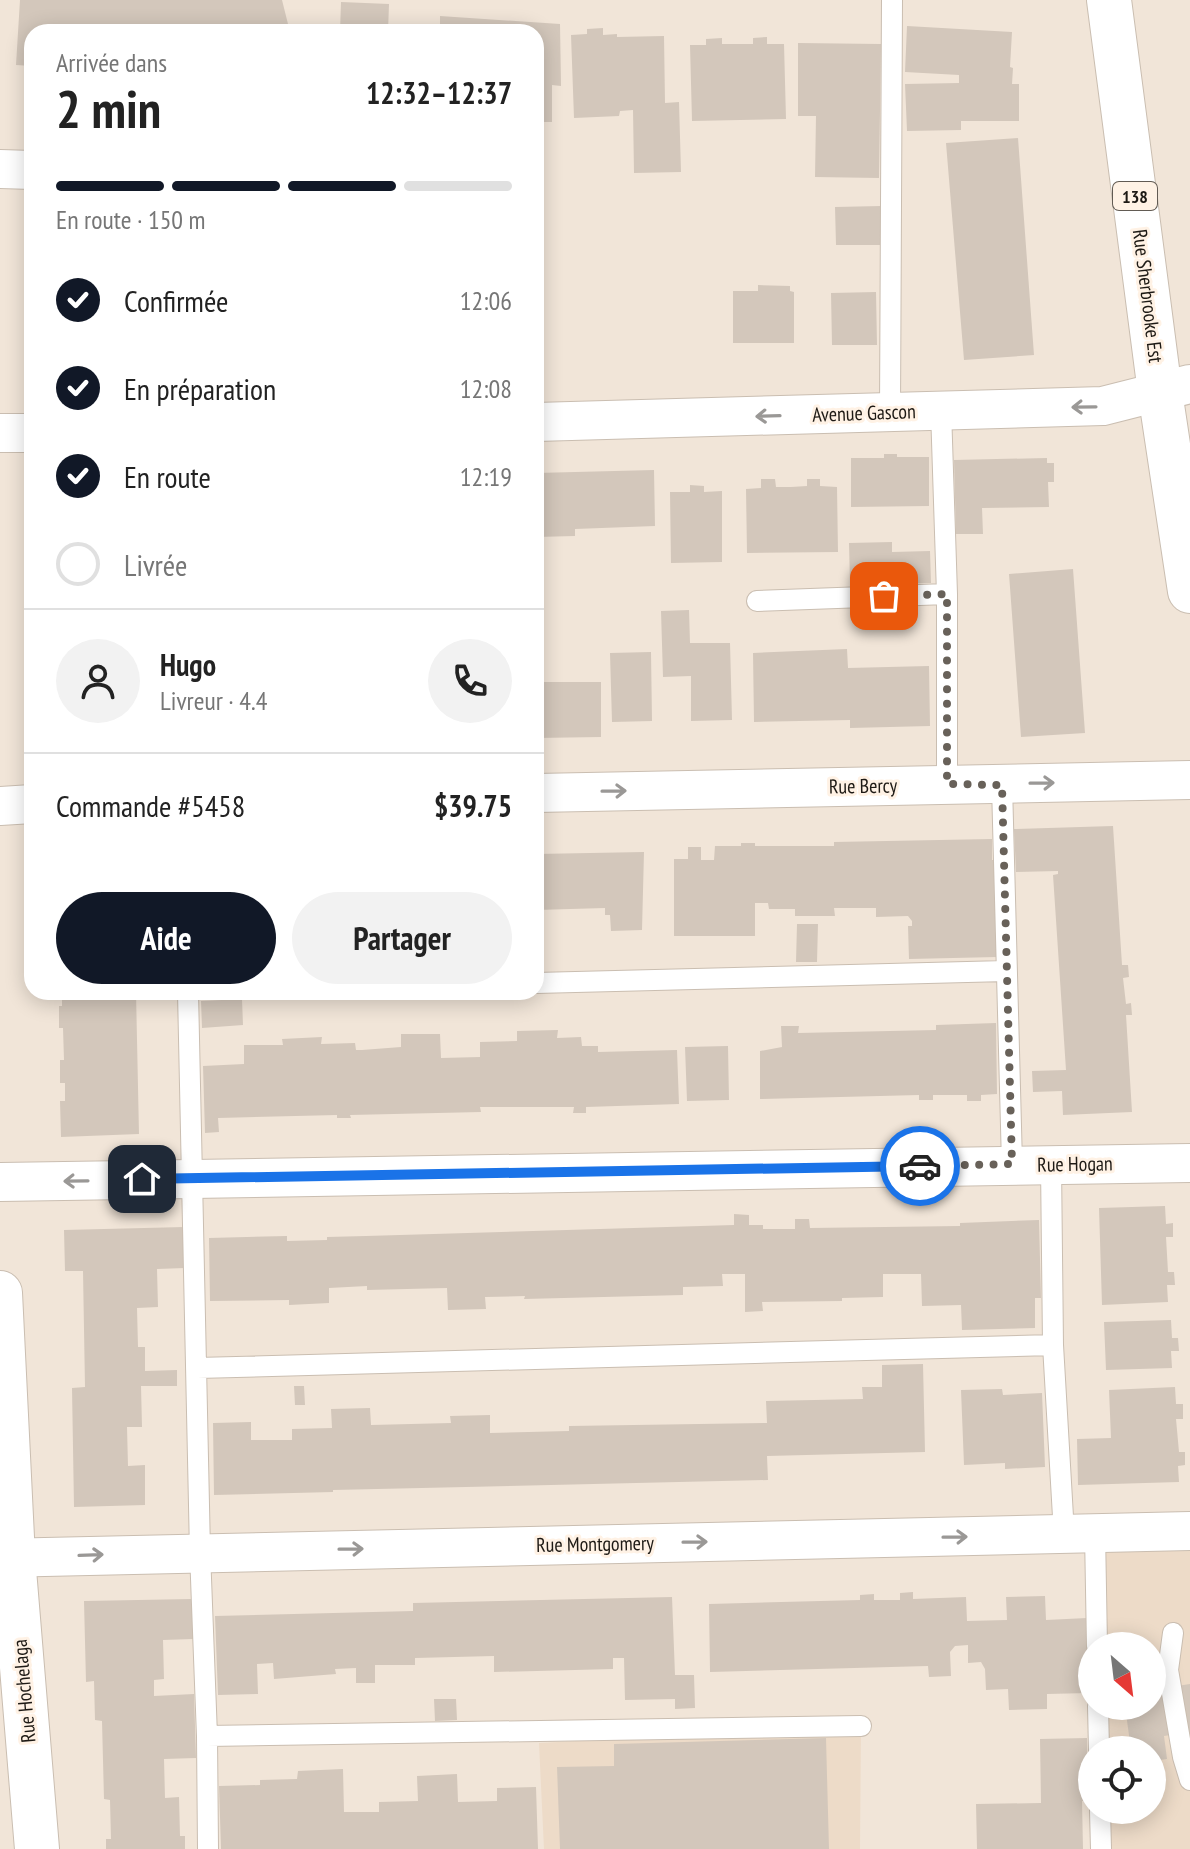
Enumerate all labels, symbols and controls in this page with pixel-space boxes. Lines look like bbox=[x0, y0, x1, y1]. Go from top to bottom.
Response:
text: Arrivée dans bbox=[56, 46, 167, 79]
text: 12:32–12:37 bbox=[366, 73, 512, 112]
text: 2 min bbox=[56, 75, 161, 142]
road number: 138 bbox=[1113, 182, 1157, 210]
text: En route · 150 m bbox=[56, 203, 206, 236]
street label: Rue Sherbrooke Est bbox=[1127, 228, 1169, 365]
icon: check bbox=[56, 278, 100, 322]
text: Confirmée bbox=[124, 281, 228, 320]
text: 12:06 bbox=[460, 284, 512, 317]
icon: check bbox=[56, 366, 100, 410]
text: En préparation bbox=[124, 369, 276, 408]
text: 12:08 bbox=[460, 372, 512, 405]
street label: Avenue Gascon bbox=[812, 398, 916, 428]
one-way arrow bbox=[1071, 399, 1098, 414]
one-way arrow bbox=[755, 408, 782, 423]
icon: check bbox=[56, 454, 100, 498]
text: En route bbox=[124, 457, 211, 496]
text: 12:19 bbox=[460, 460, 512, 493]
text: Livrée bbox=[124, 545, 187, 584]
pin bbox=[850, 562, 918, 630]
icon: bag bbox=[862, 574, 906, 618]
button: person bbox=[56, 639, 140, 723]
button: phone bbox=[428, 639, 512, 723]
text: Hugo bbox=[160, 645, 216, 684]
text: Livreur · 4.4 bbox=[160, 684, 267, 717]
street label: Rue Bercy bbox=[829, 772, 898, 800]
one-way arrow bbox=[1028, 776, 1055, 791]
one-way arrow bbox=[600, 783, 627, 799]
text: Commande #5458 bbox=[56, 786, 245, 825]
text: $39.75 bbox=[434, 786, 512, 825]
button: Aide bbox=[56, 892, 276, 984]
button: Partager bbox=[292, 892, 512, 984]
courier bbox=[880, 1126, 960, 1206]
icon: car bbox=[898, 1144, 942, 1188]
pin bbox=[108, 1145, 176, 1213]
street label: Rue Hogan bbox=[1037, 1150, 1113, 1178]
icon: home bbox=[120, 1157, 164, 1201]
one-way arrow bbox=[63, 1173, 90, 1188]
one-way arrow bbox=[941, 1529, 968, 1544]
street label: Rue Montgomery bbox=[536, 1530, 655, 1558]
one-way arrow bbox=[681, 1534, 708, 1550]
one-way arrow bbox=[337, 1541, 364, 1556]
one-way arrow bbox=[77, 1548, 104, 1563]
north arrow bbox=[1078, 1632, 1166, 1720]
map controls bbox=[1078, 1632, 1166, 1824]
street label: Rue Hochelaga bbox=[7, 1638, 41, 1744]
button: locate bbox=[1078, 1736, 1166, 1824]

